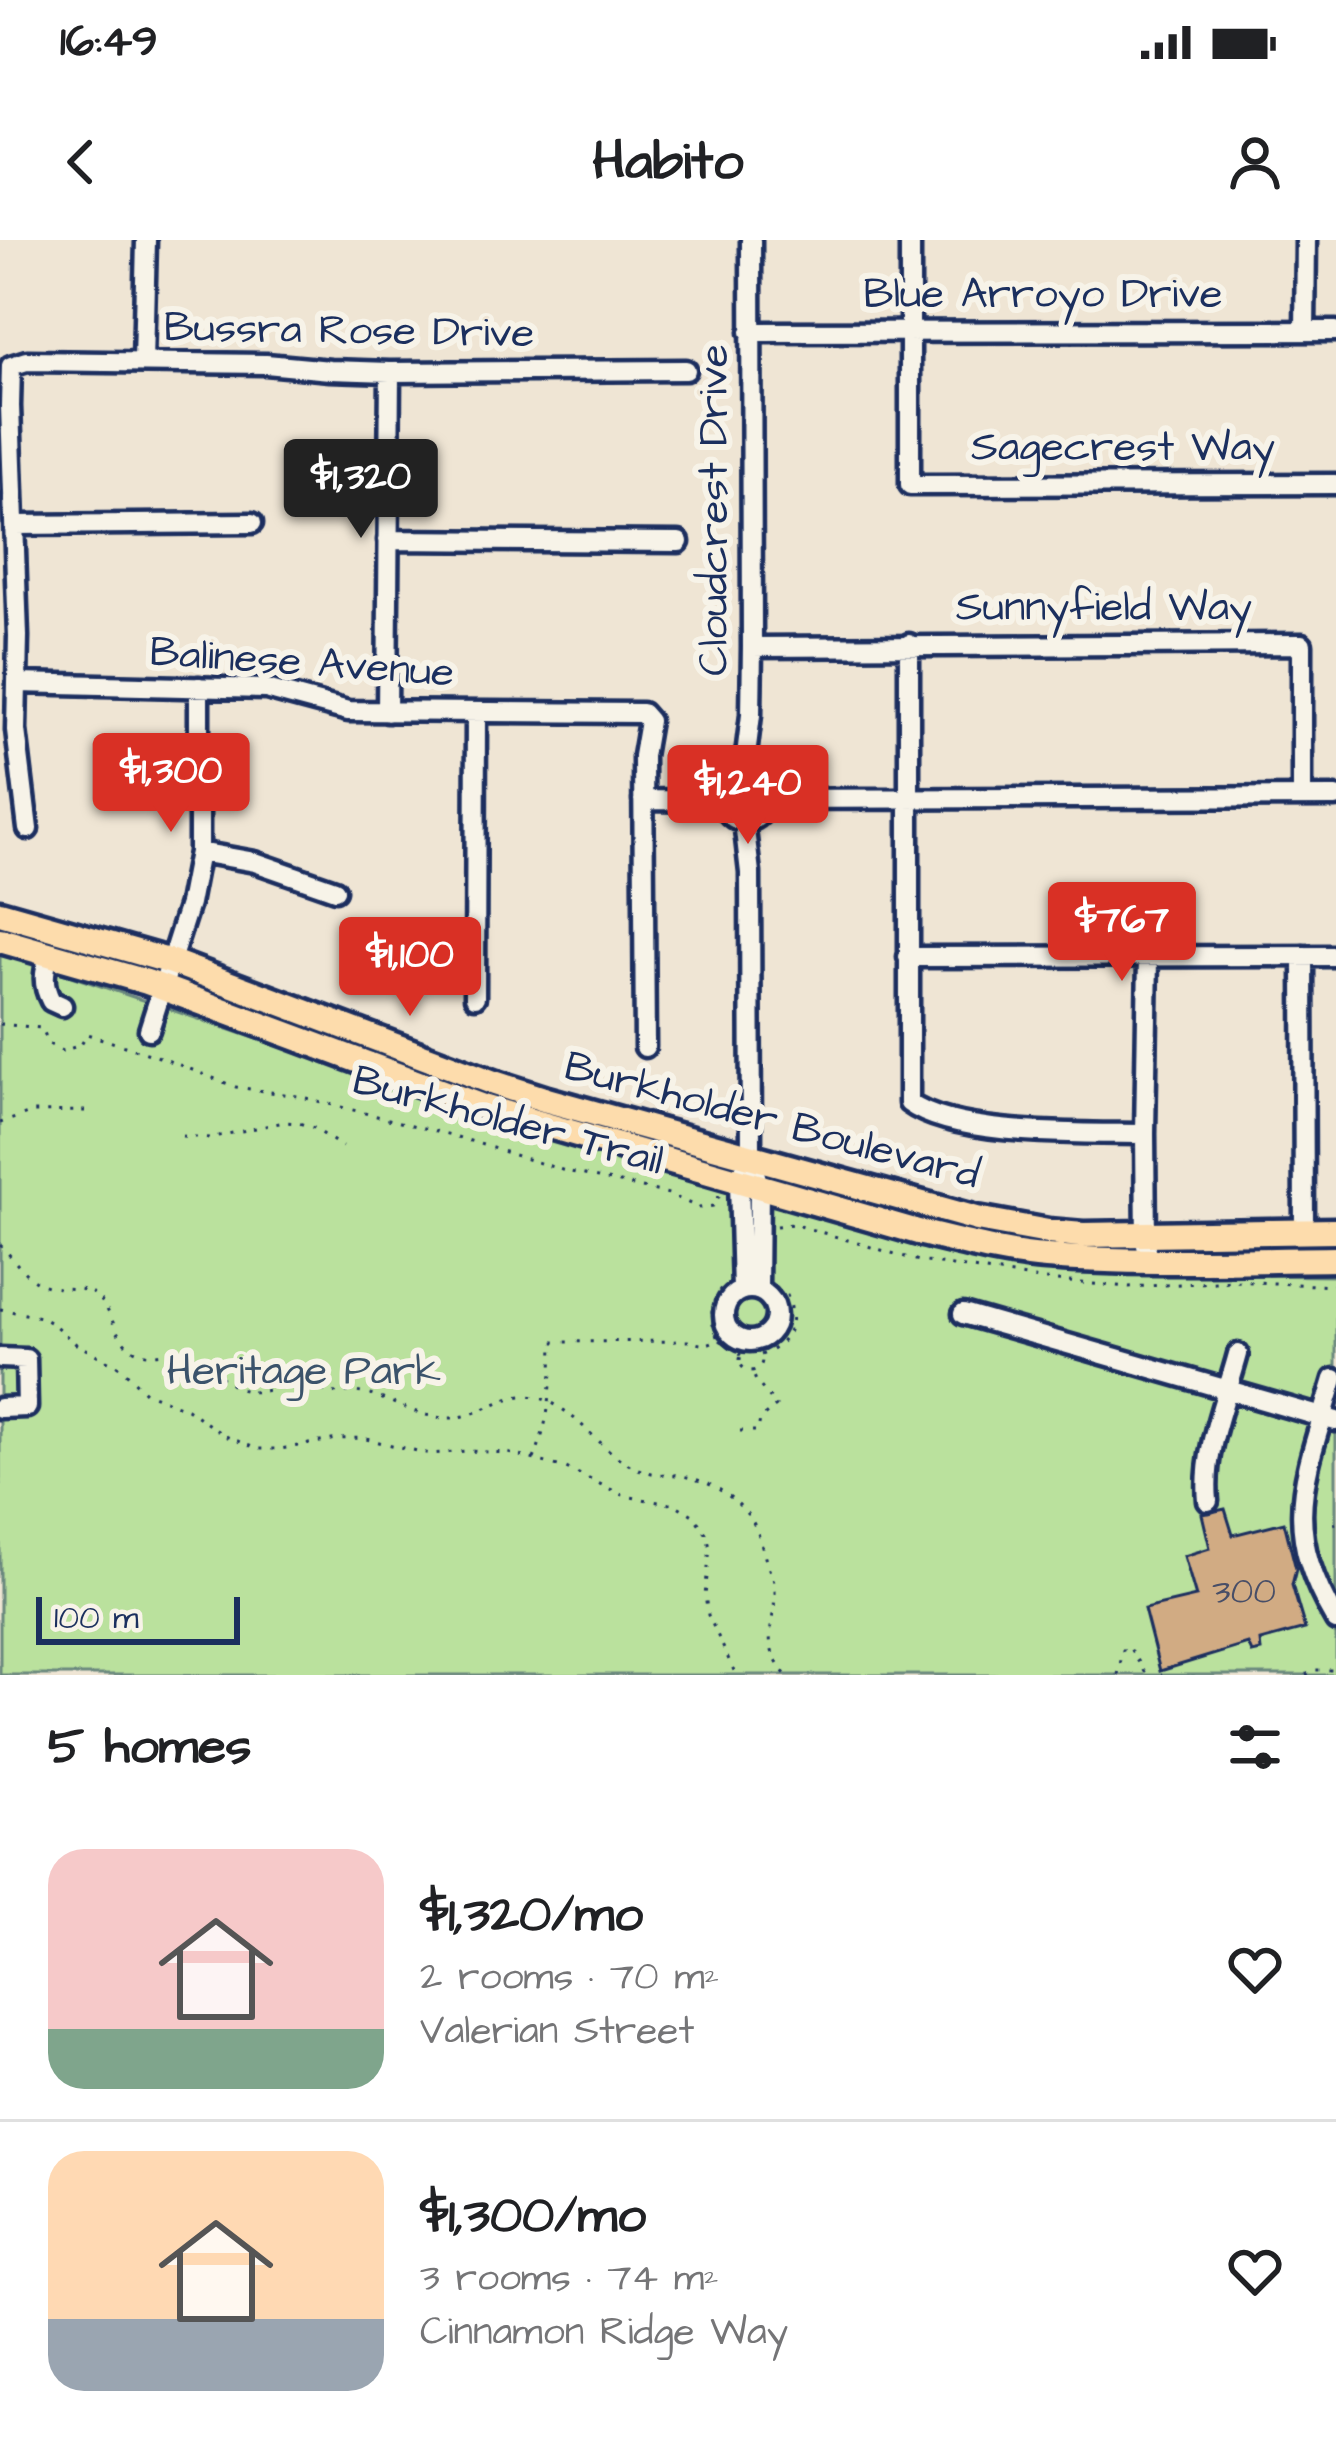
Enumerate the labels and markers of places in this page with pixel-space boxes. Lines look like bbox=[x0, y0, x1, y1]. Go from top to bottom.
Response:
pin: $1,320 bbox=[263, 439, 459, 541]
pin: $1,300 bbox=[73, 733, 269, 835]
pin: $1,240 bbox=[650, 745, 846, 847]
pin: $767 bbox=[1051, 882, 1193, 984]
pin: $1,100 bbox=[312, 917, 508, 1019]

